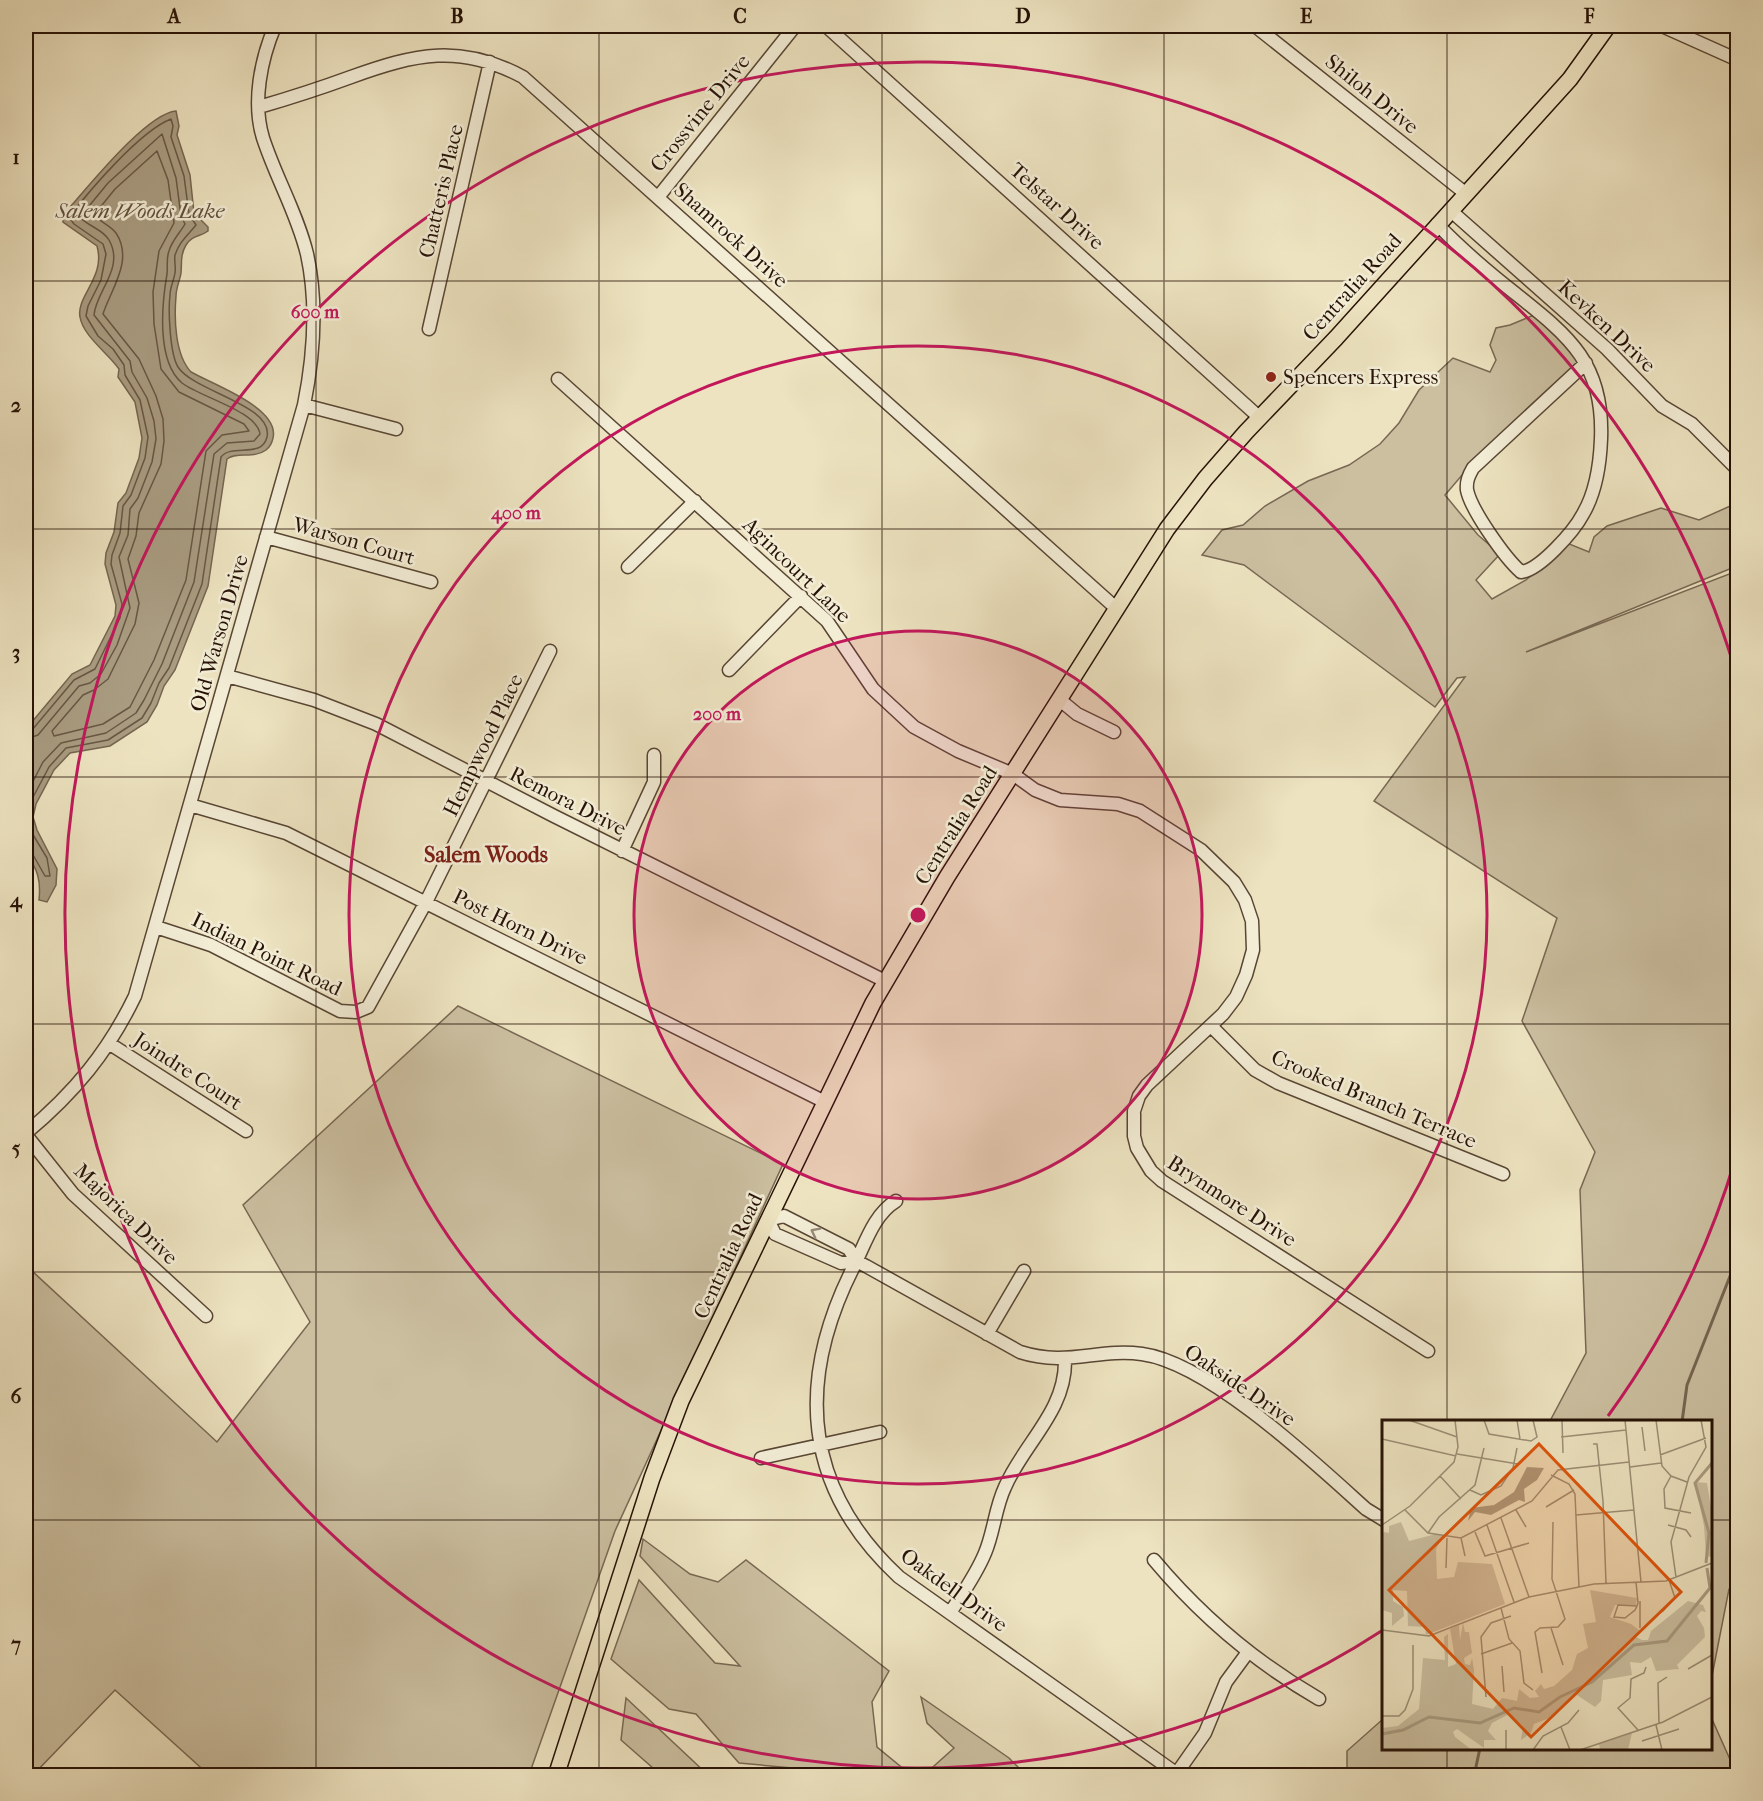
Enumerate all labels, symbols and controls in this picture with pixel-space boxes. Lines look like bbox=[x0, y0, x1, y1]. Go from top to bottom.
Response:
text: A bbox=[166, 5, 182, 28]
text: B bbox=[450, 5, 464, 28]
text: C bbox=[733, 5, 747, 28]
text: D bbox=[1015, 5, 1031, 28]
text: E bbox=[1300, 5, 1312, 28]
text: F bbox=[1583, 5, 1595, 28]
street label: Crossvine Drive bbox=[645, 49, 755, 177]
street label: Shiloh Drive bbox=[1321, 49, 1423, 139]
street label: Chatteris Place bbox=[414, 122, 468, 260]
text: 1 bbox=[12, 146, 20, 169]
street label: Telstar Drive bbox=[1005, 158, 1109, 254]
street label: Shamrock Drive bbox=[669, 178, 793, 292]
water label: Salem Woods Lake bbox=[55, 198, 226, 224]
street label: Centralia Road bbox=[1298, 228, 1407, 345]
street label: Kevken Drive bbox=[1553, 275, 1661, 377]
text: 600 m bbox=[291, 302, 340, 323]
place label: Spencers Express bbox=[1283, 365, 1439, 389]
marker: Spencers Express bbox=[1264, 370, 1278, 384]
text: 2 bbox=[11, 394, 21, 417]
text: 400 m bbox=[490, 503, 542, 524]
street label: Warson Court bbox=[289, 512, 418, 570]
street label: Agincourt Lane bbox=[737, 512, 856, 628]
street label: Old Warson Drive bbox=[185, 552, 253, 714]
text: 3 bbox=[12, 641, 20, 664]
street label: Hempwood Place bbox=[438, 670, 528, 820]
text: 200 m bbox=[693, 704, 742, 725]
street label: Remora Drive bbox=[506, 761, 630, 841]
street label: Centralia Road bbox=[910, 761, 1002, 889]
district label: Salem Woods bbox=[424, 842, 548, 868]
street label: Post Horn Drive bbox=[449, 884, 591, 970]
text: 4 bbox=[9, 889, 23, 913]
centre of rings bbox=[908, 905, 928, 925]
street label: Indian Point Road bbox=[188, 907, 346, 1001]
street label: Joindre Court bbox=[128, 1026, 247, 1115]
street label: Crooked Branch Terrace bbox=[1268, 1045, 1480, 1153]
text: 5 bbox=[12, 1137, 21, 1160]
street label: Brynmore Drive bbox=[1163, 1150, 1301, 1252]
street label: Majorica Drive bbox=[69, 1159, 183, 1269]
street label: Centralia Road bbox=[688, 1189, 768, 1323]
one-way arrow bbox=[811, 1227, 822, 1239]
street label: Oakside Drive bbox=[1180, 1339, 1300, 1431]
text: 6 bbox=[11, 1385, 23, 1408]
inset map bbox=[1382, 1420, 1712, 1750]
street label: Oakdell Drive bbox=[896, 1543, 1012, 1637]
text: 7 bbox=[10, 1633, 21, 1656]

